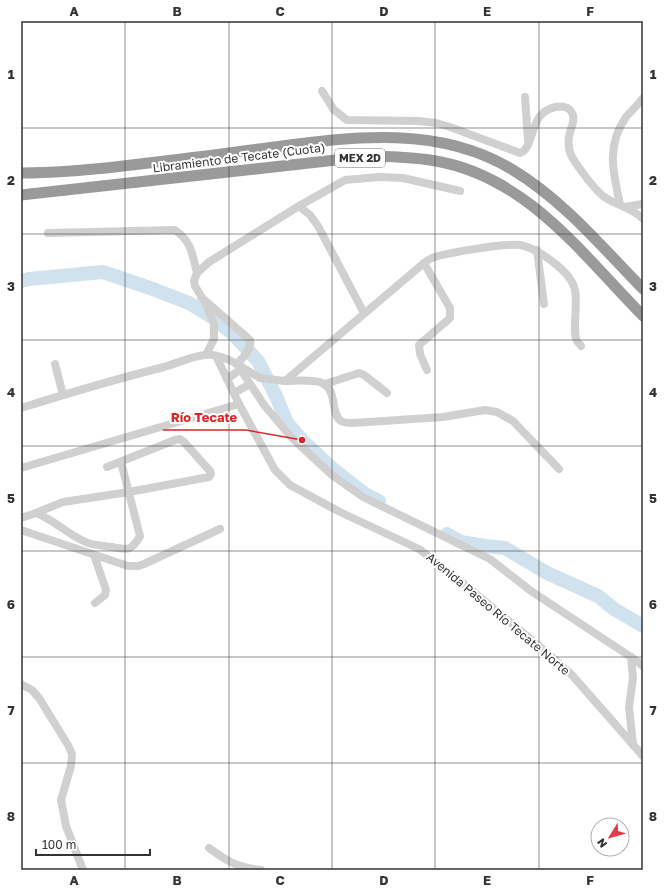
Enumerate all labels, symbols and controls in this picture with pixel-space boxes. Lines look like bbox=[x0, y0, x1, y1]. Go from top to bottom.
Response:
text: A bbox=[69, 3, 79, 19]
text: B bbox=[172, 3, 182, 19]
text: C bbox=[275, 3, 285, 19]
text: D bbox=[379, 3, 389, 19]
text: E bbox=[483, 3, 491, 19]
text: F bbox=[586, 3, 594, 19]
text: 1 bbox=[8, 66, 15, 82]
text: 1 bbox=[650, 66, 657, 82]
street label: Libramiento de Tecate (Cuota) bbox=[152, 139, 326, 176]
road number: MEX 2D bbox=[335, 149, 385, 167]
text: 2 bbox=[7, 172, 15, 188]
text: 2 bbox=[649, 172, 657, 188]
text: 3 bbox=[7, 278, 15, 294]
text: 3 bbox=[649, 278, 657, 294]
text: 4 bbox=[7, 384, 15, 400]
text: 4 bbox=[649, 384, 657, 400]
callout: Río Tecate bbox=[163, 405, 246, 430]
text: Río Tecate bbox=[171, 409, 238, 425]
text: 5 bbox=[7, 490, 15, 506]
text: 5 bbox=[649, 490, 657, 506]
street label: Avenida Paseo Río Tecate Norte bbox=[424, 549, 573, 678]
text: 6 bbox=[7, 596, 15, 612]
text: 6 bbox=[649, 596, 657, 612]
text: 7 bbox=[7, 702, 15, 718]
text: 7 bbox=[649, 702, 657, 718]
text: 8 bbox=[7, 808, 15, 824]
text: 8 bbox=[649, 808, 657, 824]
north arrow bbox=[590, 817, 630, 857]
scale bar bbox=[36, 831, 150, 857]
text: N bbox=[594, 836, 609, 851]
text: 100 m bbox=[42, 837, 76, 852]
text: A bbox=[69, 872, 79, 888]
text: B bbox=[172, 872, 182, 888]
text: C bbox=[275, 872, 285, 888]
text: D bbox=[379, 872, 389, 888]
text: E bbox=[483, 872, 491, 888]
text: F bbox=[586, 872, 594, 888]

